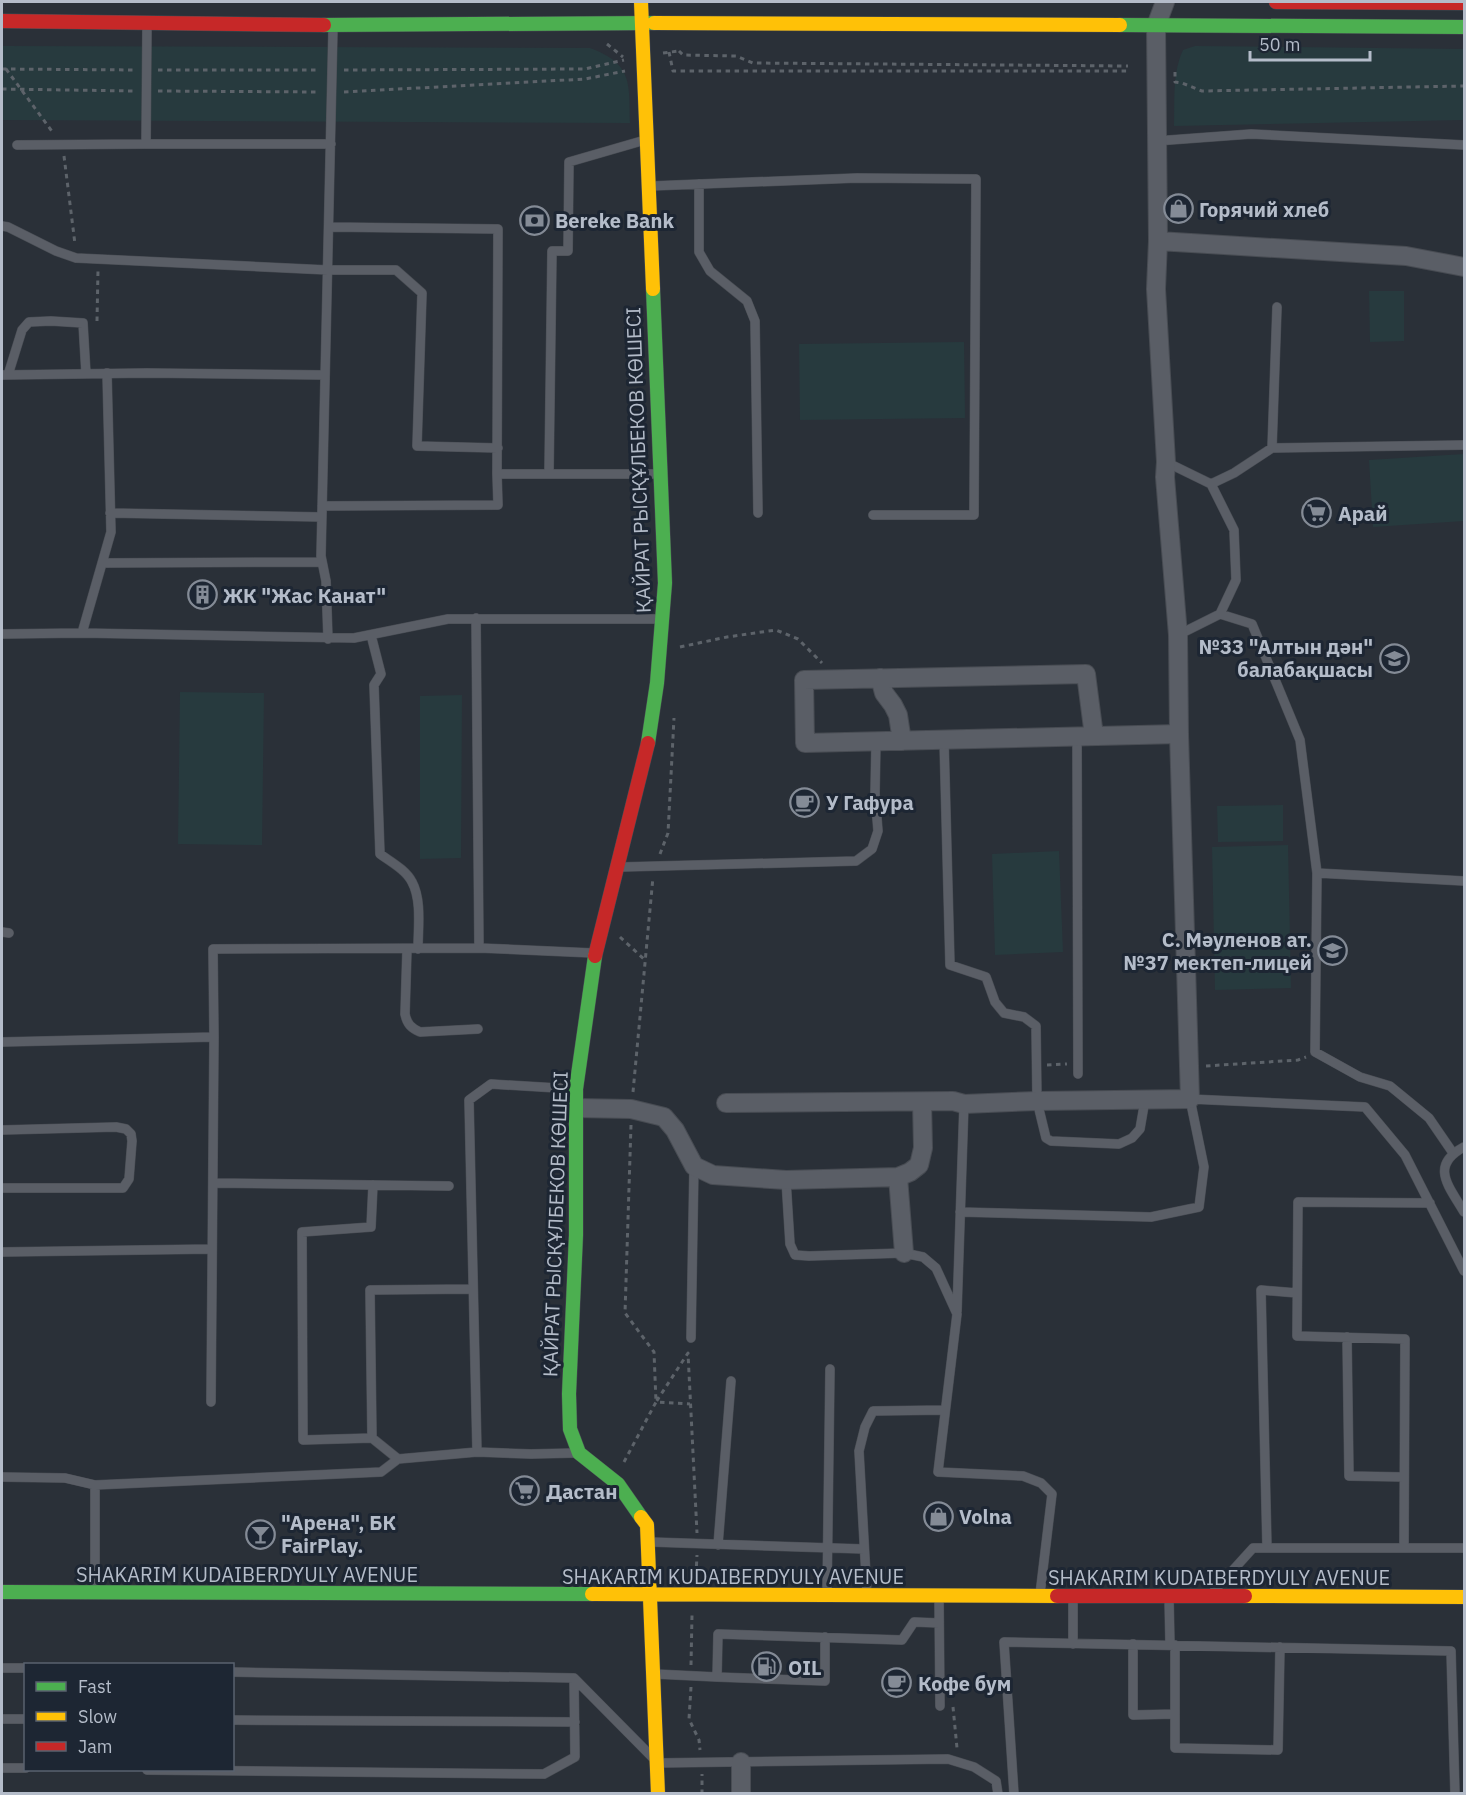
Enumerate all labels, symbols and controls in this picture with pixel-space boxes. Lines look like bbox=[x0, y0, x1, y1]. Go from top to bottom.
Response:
scale bar bbox=[1250, 24, 1370, 62]
text: 50 m bbox=[1259, 33, 1301, 56]
shop icon: Горячий хлеб bbox=[1162, 193, 1194, 225]
place label: Горячий хлеб bbox=[1199, 196, 1329, 223]
bank icon: Bereke Bank bbox=[518, 204, 550, 236]
place label: Bereke Bank bbox=[555, 207, 674, 234]
street label: ҚАЙРАТ РЫСҚҰЛБЕКОВ КӨШЕСІ bbox=[619, 306, 657, 614]
supermarket icon: Арай bbox=[1301, 497, 1333, 529]
place label: Арай bbox=[1338, 500, 1387, 527]
building icon: ЖК "Жас Канат" bbox=[186, 579, 218, 611]
place label: ЖК "Жас Канат" bbox=[223, 582, 386, 609]
place label: №33 "Алтын дән" балабақшасы bbox=[1199, 633, 1373, 683]
school or university icon: №33 "Алтын дән" балабақшасы bbox=[1378, 642, 1410, 674]
cafe icon: У Гафура bbox=[789, 786, 821, 818]
place label: У Гафура bbox=[826, 789, 914, 816]
place label: С. Мәуленов ат. №37 мектеп-лицей bbox=[1124, 926, 1312, 976]
school or university icon: С. Мәуленов ат. №37 мектеп-лицей bbox=[1317, 934, 1349, 966]
street label: ҚАЙРАТ РЫСҚҰЛБЕКОВ КӨШЕСІ bbox=[536, 1070, 574, 1378]
supermarket icon: Дастан bbox=[509, 1475, 541, 1507]
place label: Дастан bbox=[546, 1478, 617, 1505]
shop icon: Volna bbox=[922, 1500, 954, 1532]
place label: Volna bbox=[959, 1503, 1012, 1530]
place label: "Арена", БК FairPlay. bbox=[281, 1509, 396, 1559]
bar icon: "Арена", БК FairPlay. bbox=[244, 1518, 276, 1550]
street label: SHAKARIM KUDAIBERDYULY AVENUE bbox=[76, 1561, 418, 1588]
street label: SHAKARIM KUDAIBERDYULY AVENUE bbox=[562, 1563, 904, 1590]
street label: SHAKARIM KUDAIBERDYULY AVENUE bbox=[1048, 1564, 1390, 1591]
fuel station icon: OIL bbox=[751, 1651, 783, 1683]
place label: OIL bbox=[788, 1654, 822, 1681]
legend bbox=[24, 1663, 234, 1771]
cafe icon: Кофе бум bbox=[881, 1667, 913, 1699]
place label: Кофе бум bbox=[918, 1670, 1011, 1697]
text: Fast bbox=[78, 1675, 112, 1698]
text: Slow bbox=[78, 1705, 117, 1728]
text: Jam bbox=[78, 1735, 113, 1758]

